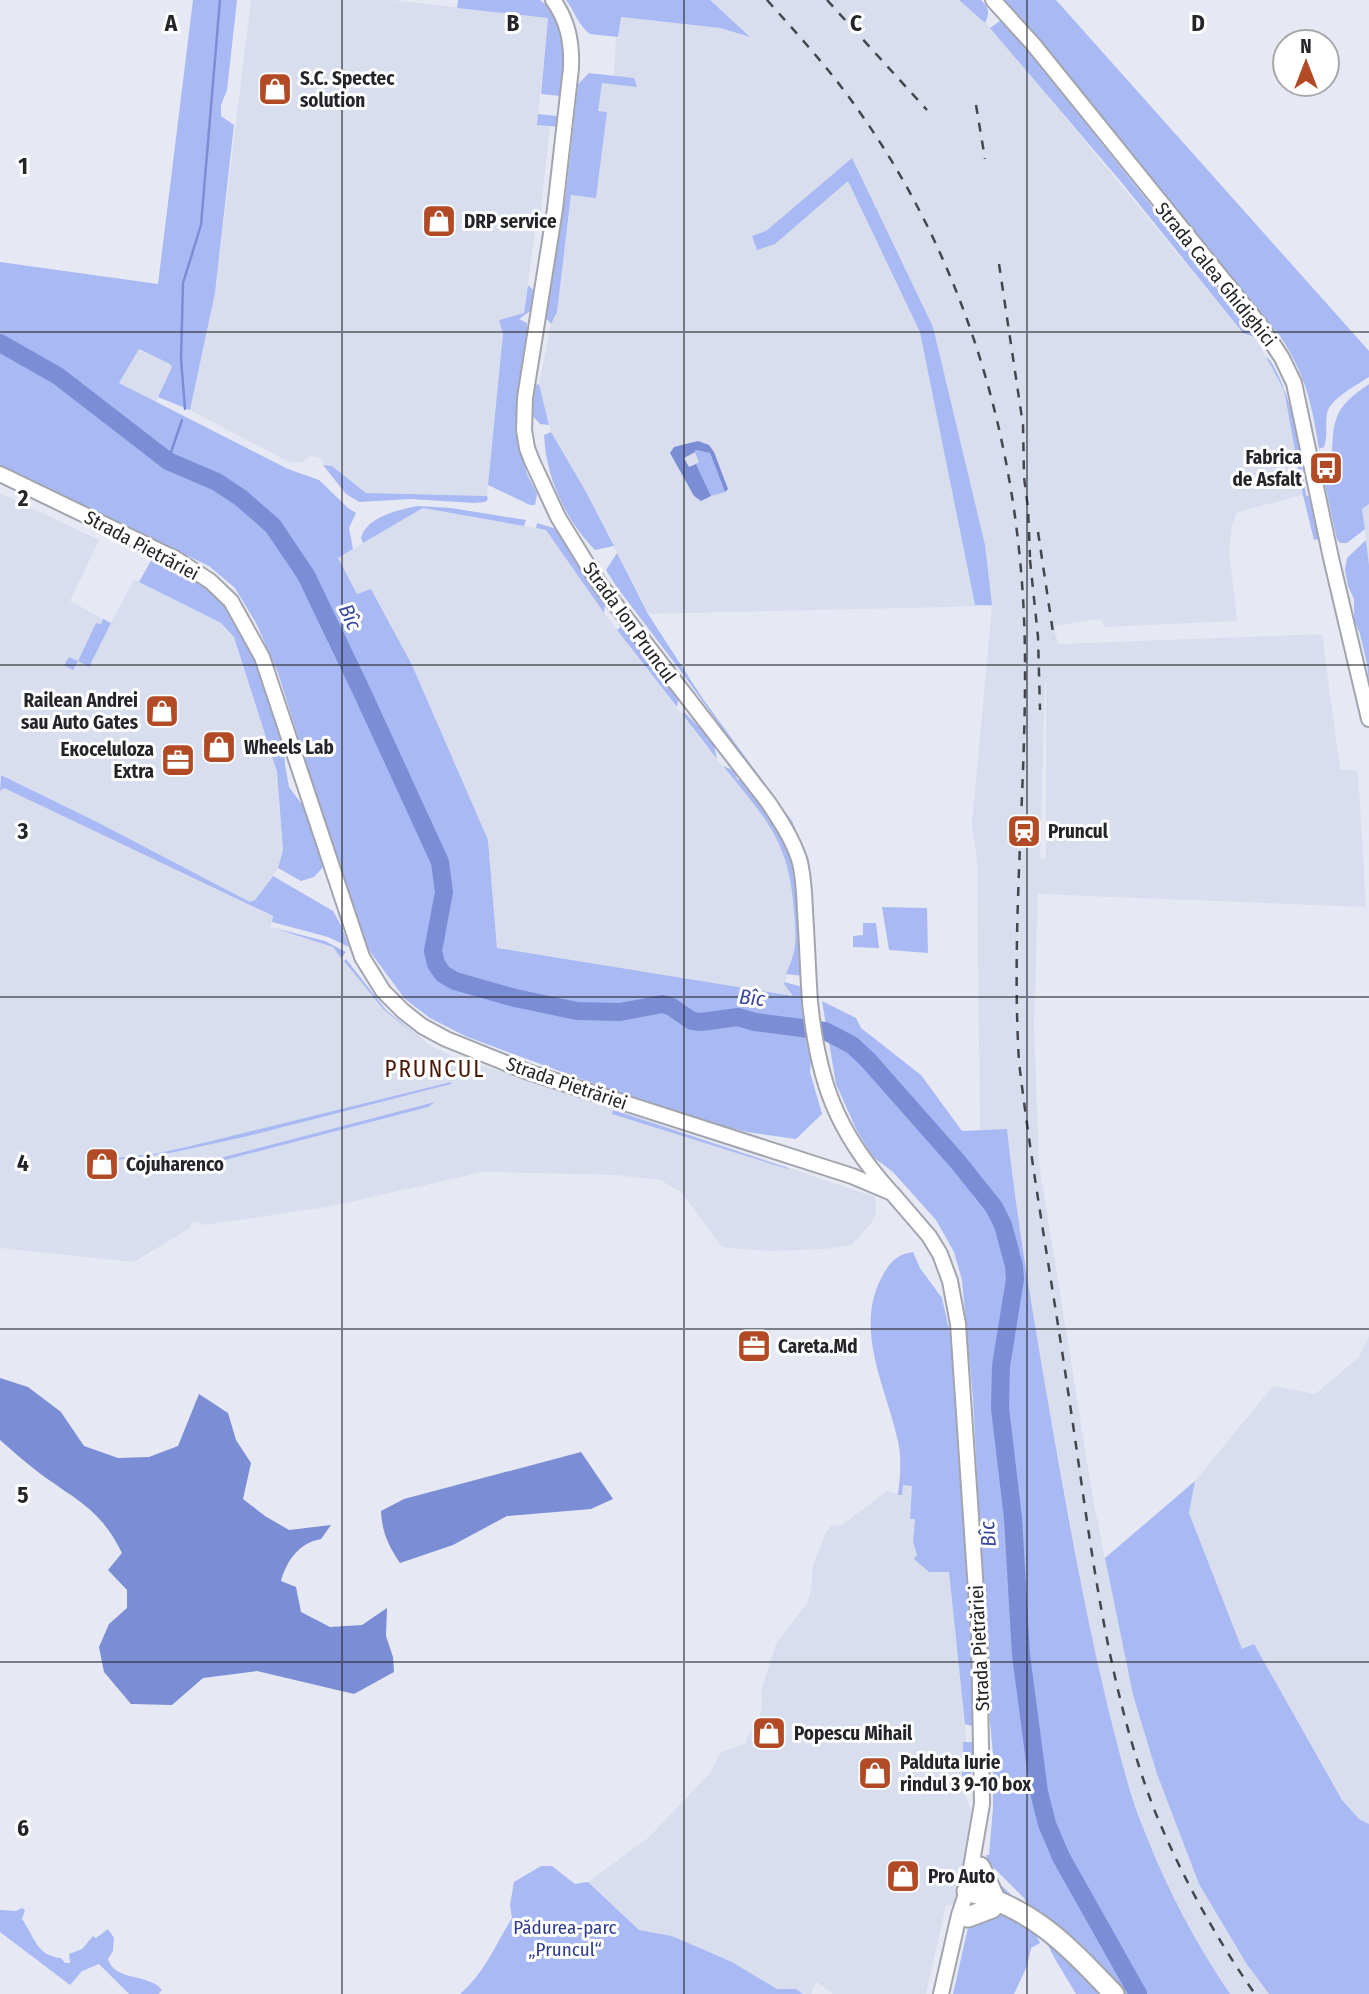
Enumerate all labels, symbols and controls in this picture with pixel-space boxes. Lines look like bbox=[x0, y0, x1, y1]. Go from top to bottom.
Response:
text: A bbox=[164, 9, 178, 37]
text: B bbox=[507, 9, 520, 37]
text: C bbox=[850, 9, 862, 37]
text: D bbox=[1191, 9, 1205, 37]
north arrow bbox=[1271, 28, 1341, 98]
text: N bbox=[1300, 35, 1312, 58]
place label: S.C. Spectec solution bbox=[300, 67, 395, 112]
shop icon: S.C. Spectec solution bbox=[256, 70, 294, 108]
text: 1 bbox=[18, 152, 28, 180]
street label: Strada Calea Ghidighici bbox=[1150, 198, 1281, 351]
shop icon: DRP service bbox=[420, 202, 458, 240]
place label: DRP service bbox=[464, 210, 557, 233]
place label: Fabrica de Asfalt bbox=[1232, 446, 1302, 491]
bus stop icon: Fabrica de Asfalt bbox=[1307, 449, 1345, 487]
text: 2 bbox=[17, 484, 29, 512]
street label: Strada Pietrăriei bbox=[81, 506, 203, 585]
street label: Strada Ion Pruncul bbox=[578, 557, 681, 687]
water label: Bîc bbox=[333, 600, 368, 635]
place label: Railean Andrei sau Auto Gates bbox=[21, 689, 139, 734]
shop icon: Railean Andrei sau Auto Gates bbox=[143, 692, 181, 730]
shop icon: Wheels Lab bbox=[200, 728, 238, 766]
place label: Wheels Lab bbox=[244, 736, 334, 759]
place label: Eкoceluloza Extra bbox=[60, 738, 154, 783]
office icon: Eкoceluloza Extra bbox=[159, 741, 197, 779]
station icon: Pruncul bbox=[1005, 812, 1043, 850]
text: 3 bbox=[17, 817, 29, 845]
place label: Pruncul bbox=[1048, 820, 1109, 843]
water label: Bîc bbox=[738, 984, 767, 1012]
street label: Strada Pietrăriei bbox=[503, 1052, 630, 1115]
district label: PRUNCUL bbox=[384, 1055, 486, 1083]
shop icon: Cojuharenco bbox=[83, 1145, 121, 1183]
text: 4 bbox=[17, 1149, 29, 1177]
place label: Cojuharenco bbox=[126, 1153, 224, 1176]
office icon: Careta.Md bbox=[735, 1327, 773, 1365]
place label: Careta.Md bbox=[778, 1335, 858, 1358]
text: 5 bbox=[17, 1481, 29, 1509]
water label: Bîc bbox=[974, 1519, 1002, 1548]
street label: Strada Pietrăriei bbox=[965, 1584, 994, 1712]
shop icon: Popescu Mihail bbox=[750, 1714, 788, 1752]
place label: Popescu Mihail bbox=[794, 1722, 913, 1745]
place label: Palduta Iurie rindul 3 9-10 box bbox=[900, 1751, 1032, 1796]
shop icon: Palduta Iurie rindul 3 9-10 box bbox=[856, 1754, 894, 1792]
text: 6 bbox=[17, 1814, 29, 1842]
shop icon: Pro Auto bbox=[884, 1857, 922, 1895]
place label: Pro Auto bbox=[928, 1865, 995, 1888]
park label: Pădurea-parc „Pruncul“ bbox=[513, 1916, 617, 1961]

